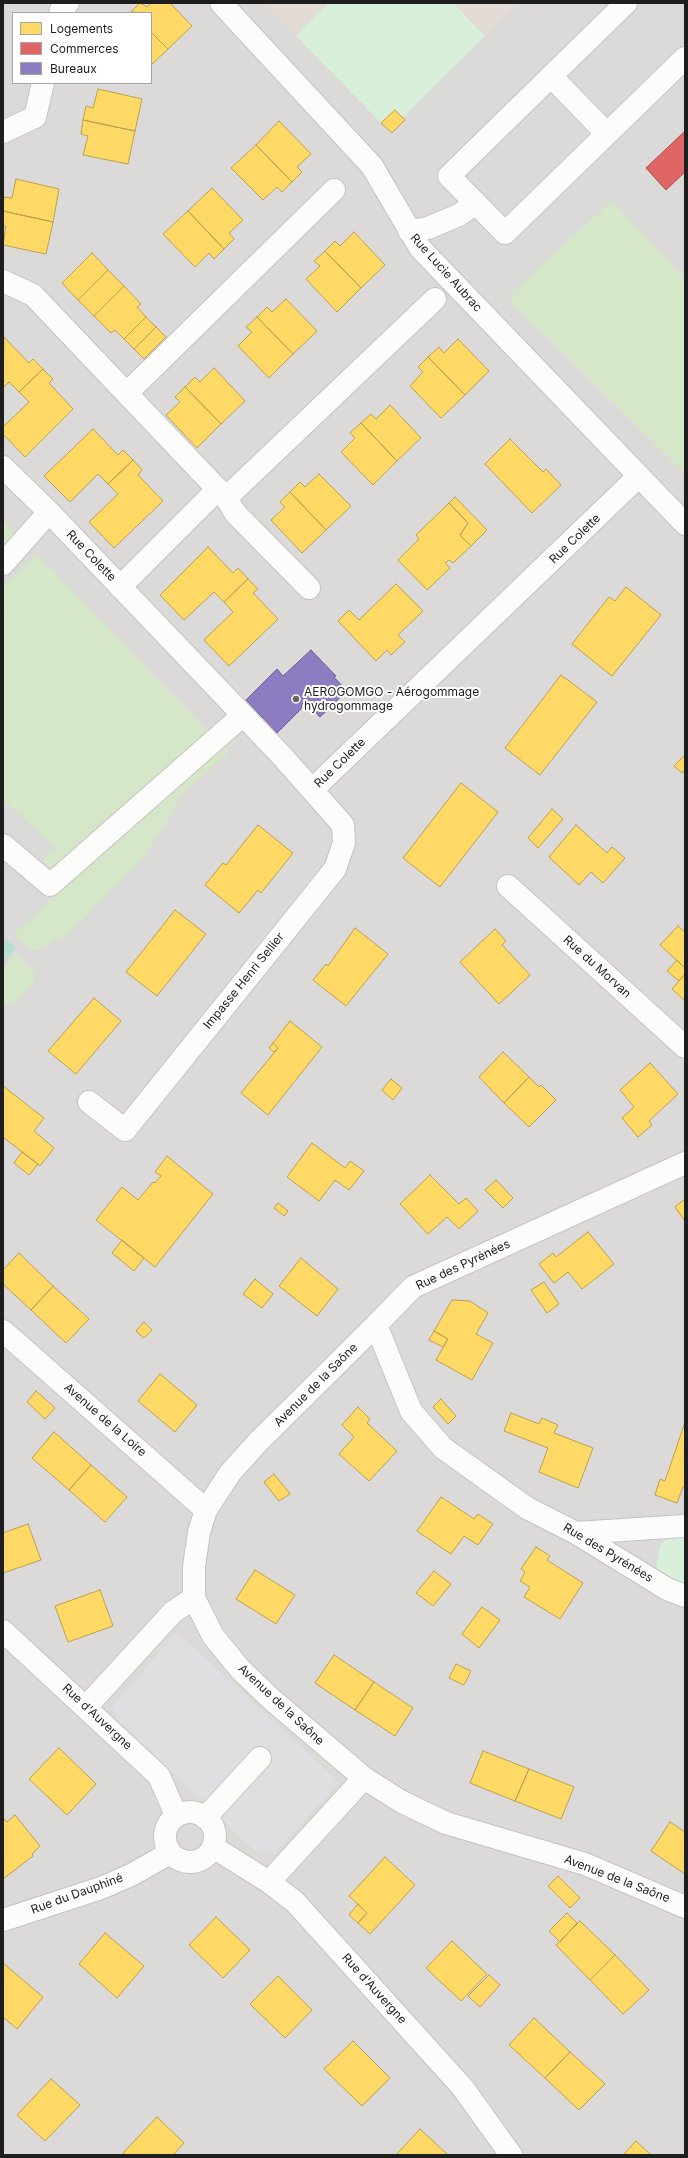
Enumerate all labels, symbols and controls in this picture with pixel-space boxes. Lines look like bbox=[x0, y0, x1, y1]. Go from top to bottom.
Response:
legend bbox=[12, 12, 152, 84]
text: Logements bbox=[50, 21, 113, 36]
text: Commerces bbox=[50, 41, 118, 56]
text: Bureaux bbox=[50, 61, 97, 76]
street label: Rue Lucie Aubrac bbox=[407, 231, 485, 315]
street label: Rue Colette bbox=[546, 511, 604, 567]
street label: Rue Colette bbox=[63, 527, 119, 585]
place label: AEROGOMGO - Aérogommage hydrogommage bbox=[304, 685, 479, 713]
marker: AEROGOMGO - Aérogommage hydrogommage bbox=[291, 694, 301, 704]
street label: Rue Colette bbox=[311, 735, 369, 791]
street label: Impasse Henri Sellier bbox=[201, 930, 287, 1032]
street label: Rue du Morvan bbox=[560, 933, 634, 1001]
street label: Rue des Pyrénées bbox=[414, 1237, 512, 1293]
street label: Avenue de la Saône bbox=[271, 1340, 361, 1430]
street label: Avenue de la Loire bbox=[61, 1380, 149, 1460]
street label: Rue des Pyrénées bbox=[560, 1520, 656, 1586]
street label: Avenue de la Saône bbox=[235, 1662, 327, 1748]
street label: Rue d'Auvergne bbox=[59, 1681, 135, 1753]
street label: Avenue de la Saône bbox=[562, 1852, 672, 1906]
street label: Rue du Dauphiné bbox=[29, 1871, 125, 1917]
street label: Rue d'Auvergne bbox=[339, 1951, 409, 2027]

